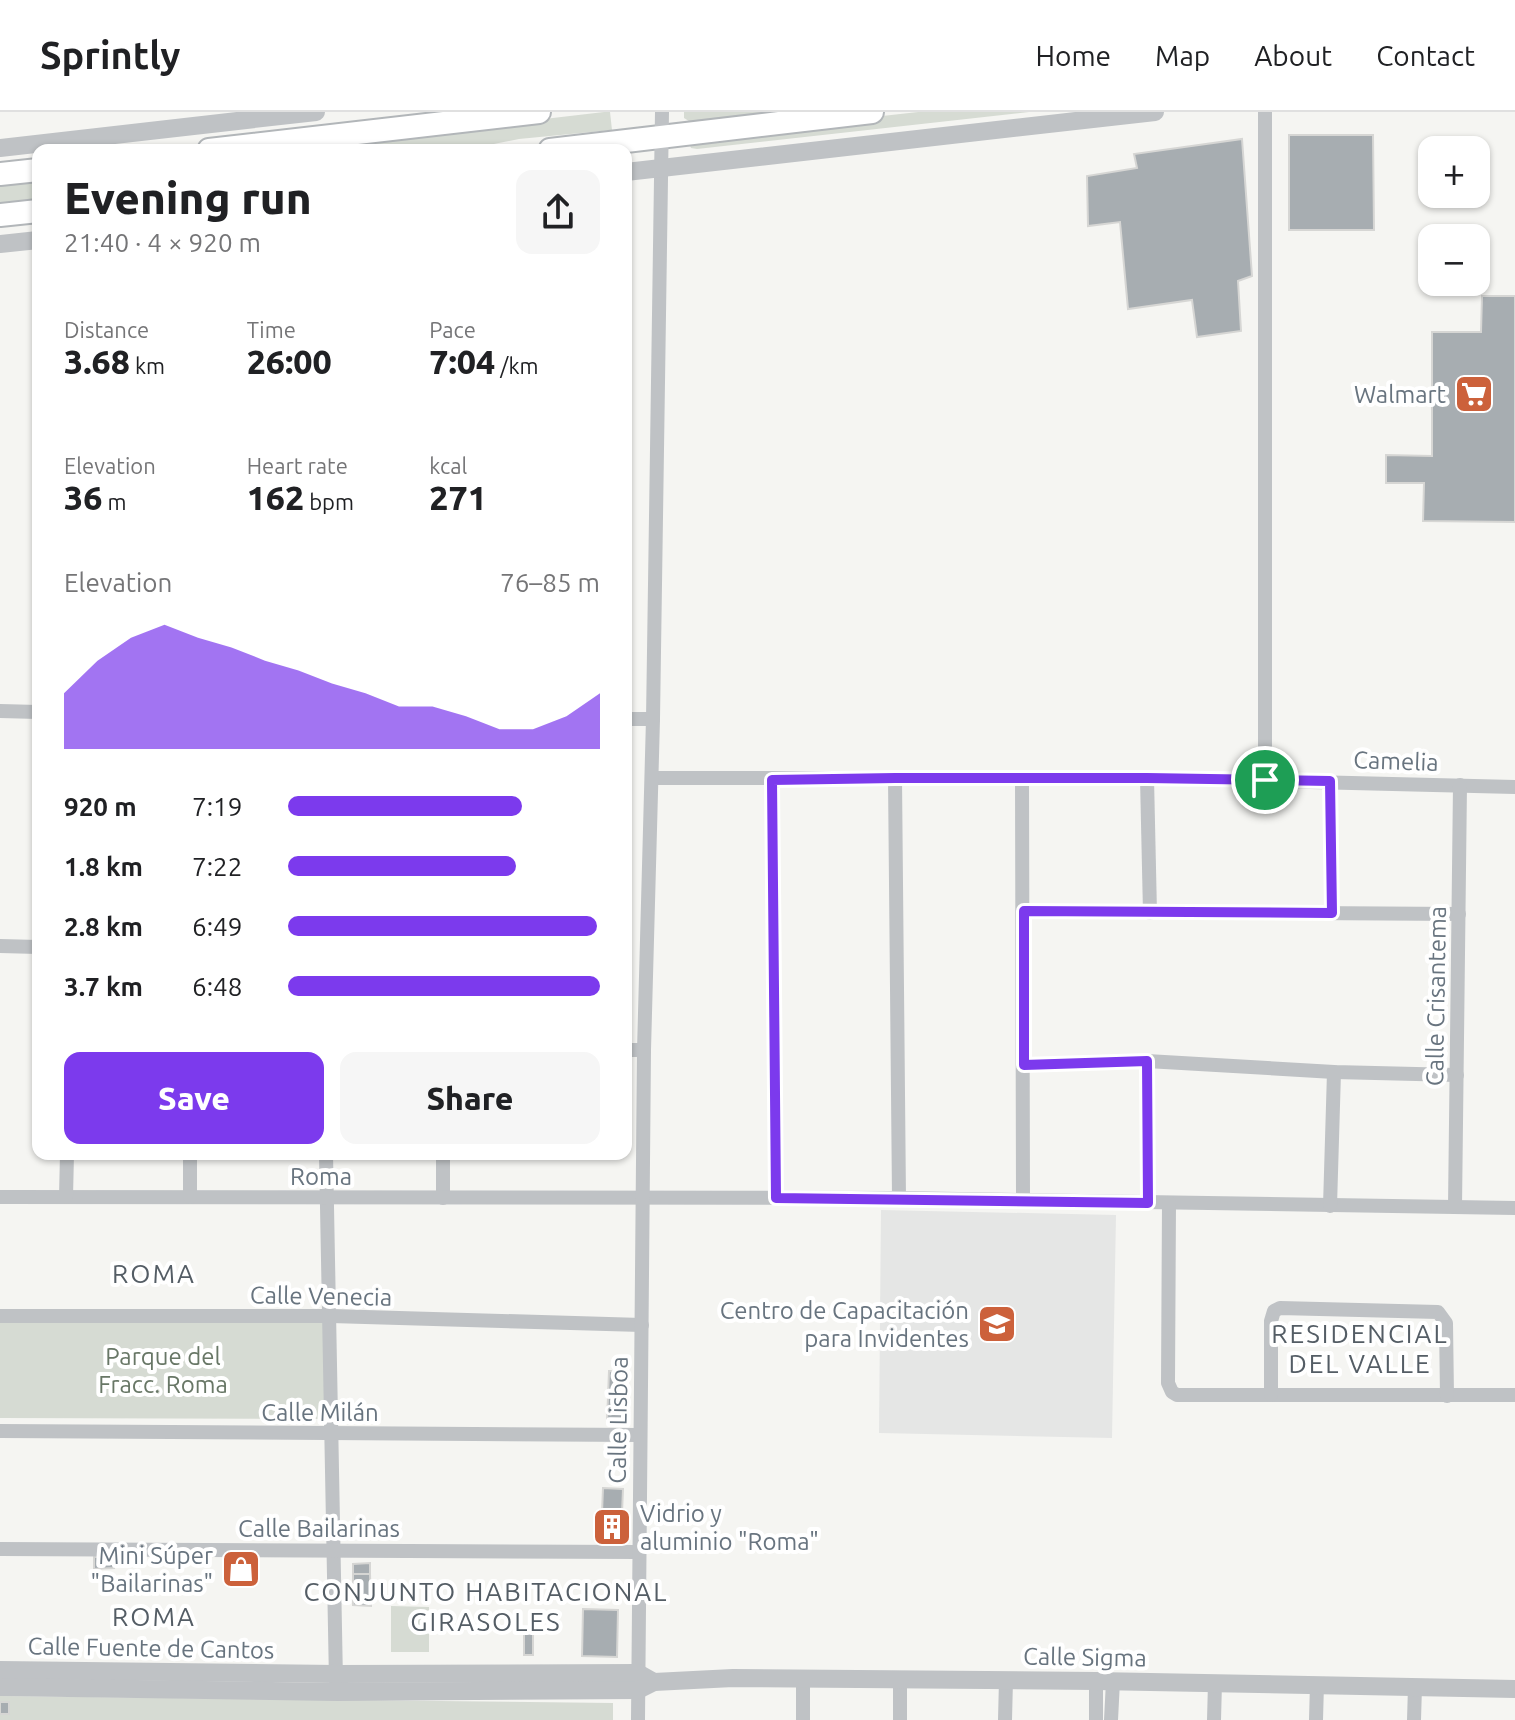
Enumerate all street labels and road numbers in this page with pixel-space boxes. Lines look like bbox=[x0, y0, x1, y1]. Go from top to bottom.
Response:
street label: Camelia bbox=[1353, 746, 1439, 776]
street label: Calle Crisantema bbox=[1421, 906, 1451, 1086]
street label: Roma bbox=[290, 1163, 352, 1190]
street label: Calle Venecia bbox=[250, 1281, 392, 1311]
street label: Calle Lisboa bbox=[603, 1356, 633, 1484]
street label: Calle Milán bbox=[261, 1399, 379, 1426]
street label: Calle Bailarinas bbox=[238, 1515, 400, 1542]
street label: Calle Fuente de Cantos bbox=[27, 1632, 275, 1664]
street label: Calle Sigma bbox=[1023, 1642, 1147, 1672]

